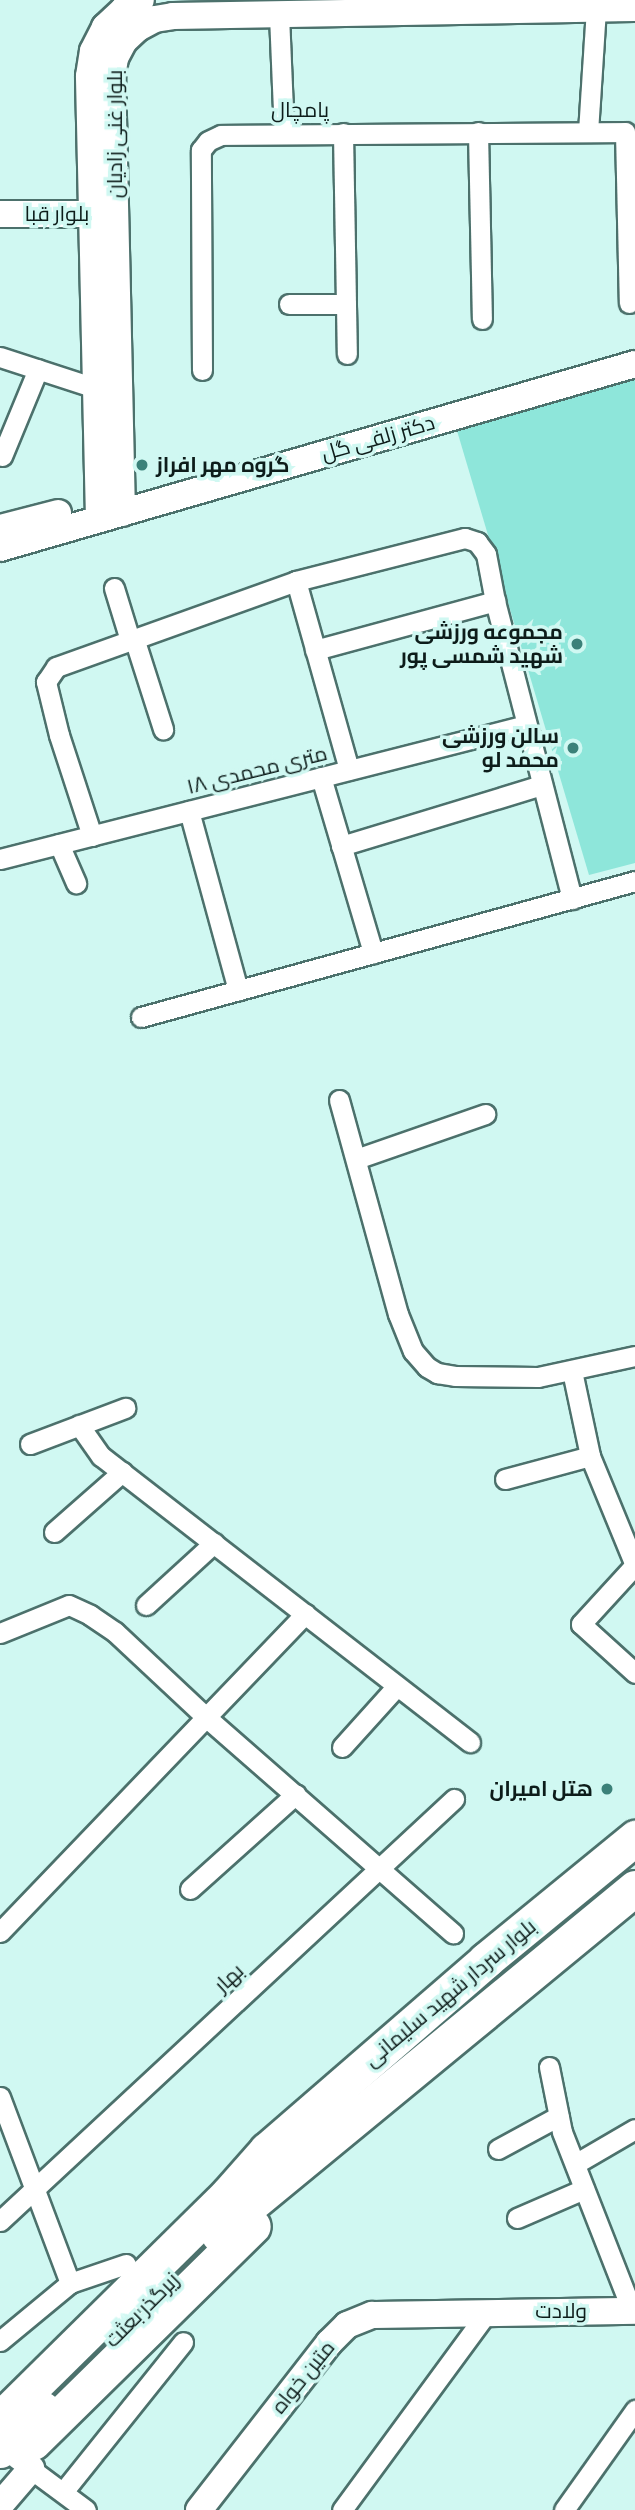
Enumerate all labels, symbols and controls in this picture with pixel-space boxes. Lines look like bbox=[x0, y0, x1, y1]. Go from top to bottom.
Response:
street label: بلوار غنی زادیان bbox=[102, 70, 128, 198]
street label: پامچال bbox=[271, 97, 329, 123]
street label: بلوار قبا bbox=[25, 201, 89, 227]
street label: دکتر زلفی گل bbox=[318, 410, 438, 466]
place label: گروه مهر افراز bbox=[156, 452, 289, 478]
marker: گروه مهر افراز bbox=[134, 457, 150, 473]
place label: مجموعه ورزشی شهید شمسی پور bbox=[400, 619, 563, 669]
marker: مجموعه ورزشی شهید شمسی پور bbox=[569, 636, 585, 652]
place label: سالن ورزشی محمد لو bbox=[442, 723, 559, 773]
street label: ۱۸ متری محمدی bbox=[184, 740, 330, 800]
marker: سالن ورزشی محمد لو bbox=[565, 740, 581, 756]
place label: هتل امیران bbox=[490, 1776, 593, 1802]
marker: هتل امیران bbox=[599, 1781, 615, 1797]
street label: بلوار سردار شهید سلیمانی bbox=[359, 1914, 541, 2072]
street label: بهار bbox=[209, 1958, 249, 1998]
street label: زیرگذر بعثت bbox=[99, 2267, 185, 2353]
street label: ولادت bbox=[535, 2298, 587, 2324]
street label: متین خواه bbox=[266, 2335, 340, 2419]

